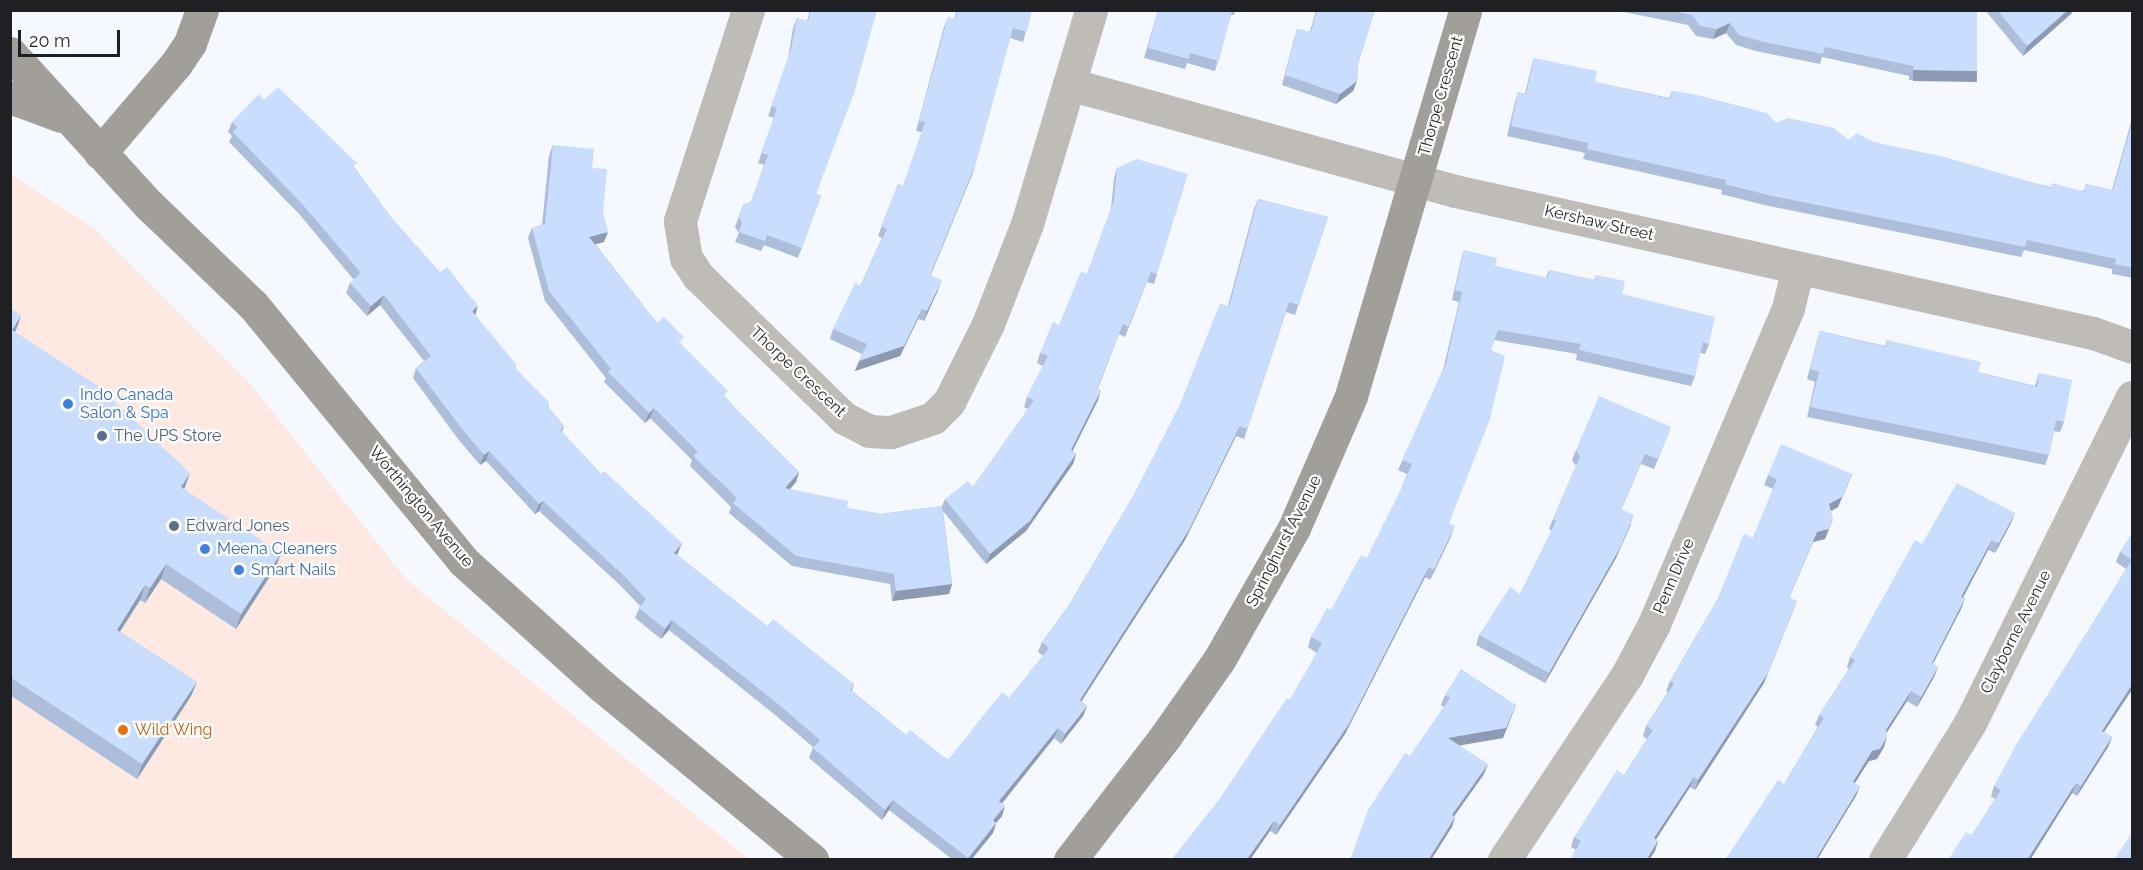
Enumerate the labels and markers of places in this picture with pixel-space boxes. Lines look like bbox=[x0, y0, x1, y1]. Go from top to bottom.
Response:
place label: Indo Canada Salon & Spa bbox=[80, 385, 173, 423]
marker: Indo Canada Salon & Spa bbox=[61, 397, 75, 411]
place label: The UPS Store bbox=[114, 426, 221, 446]
marker: The UPS Store bbox=[95, 429, 109, 443]
place label: Edward Jones bbox=[186, 516, 290, 536]
marker: Edward Jones bbox=[167, 519, 181, 533]
place label: Meena Cleaners bbox=[217, 539, 337, 559]
marker: Meena Cleaners bbox=[198, 542, 212, 556]
place label: Smart Nails bbox=[251, 560, 336, 580]
marker: Smart Nails bbox=[232, 563, 246, 577]
place label: Wild Wing bbox=[135, 720, 213, 740]
marker: Wild Wing bbox=[116, 723, 130, 737]

